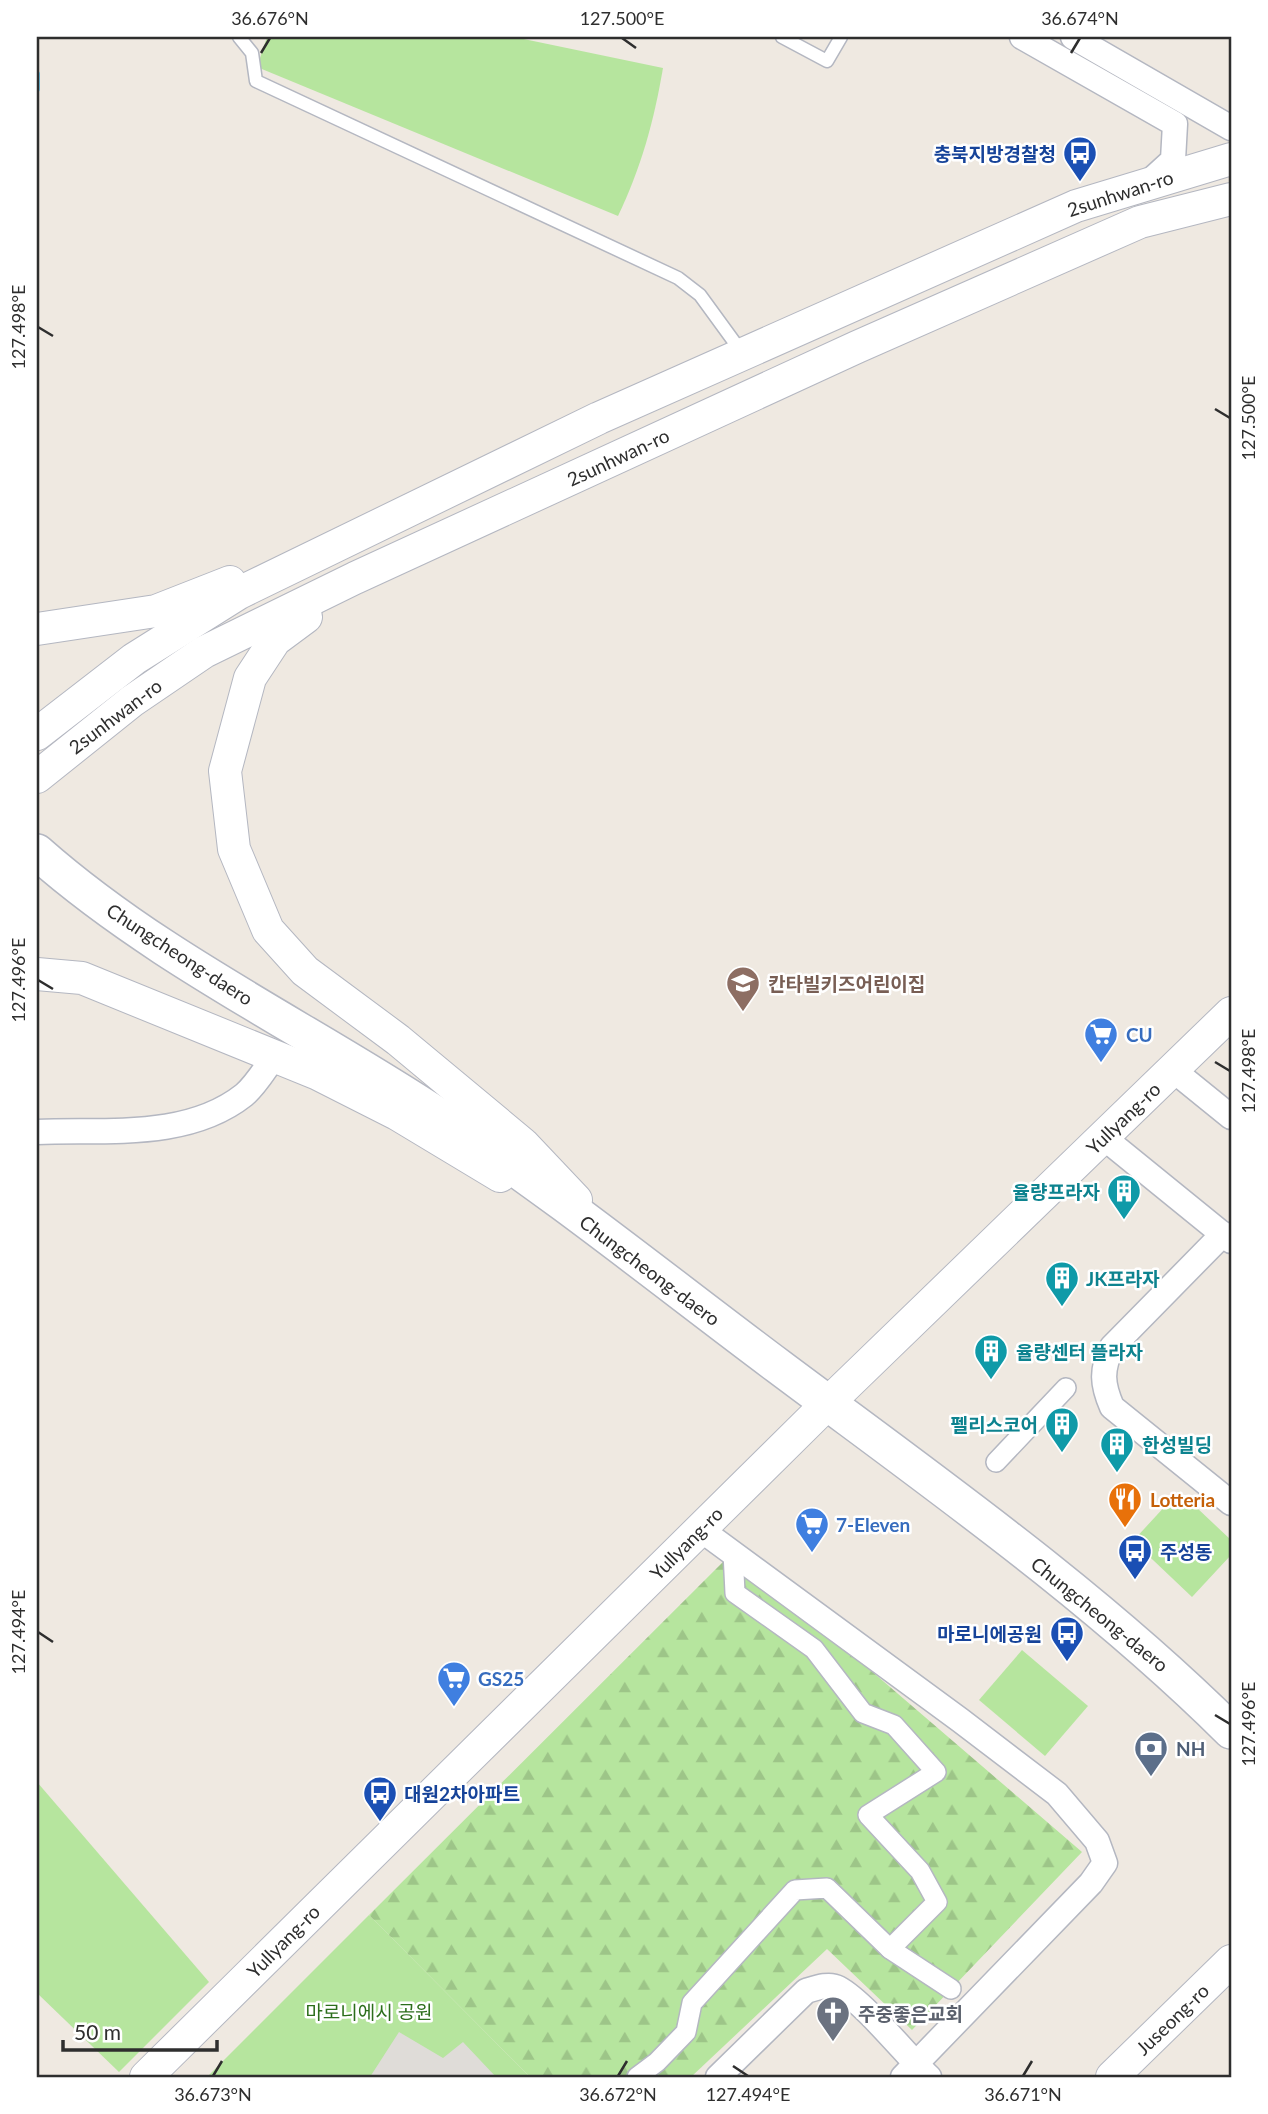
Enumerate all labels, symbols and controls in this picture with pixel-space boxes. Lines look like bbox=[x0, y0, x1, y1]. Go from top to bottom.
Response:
text: 36.676°N bbox=[231, 7, 309, 29]
text: 127.500°E bbox=[580, 7, 664, 29]
text: 36.674°N bbox=[1041, 7, 1119, 29]
bus stop icon: 충북지방경찰청 bbox=[1061, 134, 1099, 183]
place label: 충북지방경찰청 bbox=[934, 142, 1056, 165]
street label: 2sunhwan-ro bbox=[1064, 165, 1176, 221]
text: 127.498°E bbox=[7, 285, 29, 369]
text: 127.500°E bbox=[1237, 376, 1259, 460]
street label: 2sunhwan-ro bbox=[563, 423, 673, 491]
street label: 2sunhwan-ro bbox=[64, 674, 166, 758]
street label: Chungcheong-daero bbox=[103, 898, 257, 1010]
text: 127.496°E bbox=[7, 938, 29, 1022]
school or university icon: 칸타빌키즈어린이집 bbox=[724, 964, 762, 1013]
place label: 칸타빌키즈어린이집 bbox=[768, 972, 925, 995]
supermarket icon: CU bbox=[1082, 1015, 1120, 1064]
place label: CU bbox=[1126, 1023, 1153, 1046]
text: 127.498°E bbox=[1237, 1029, 1259, 1113]
street label: Yullyang-ro bbox=[1081, 1077, 1165, 1159]
building icon: 율량프라자 bbox=[1105, 1172, 1143, 1221]
place label: 율량프라자 bbox=[1013, 1180, 1101, 1203]
street label: Chungcheong-daero bbox=[575, 1210, 725, 1330]
building icon: JK프라자 bbox=[1043, 1259, 1081, 1308]
place label: JK프라자 bbox=[1086, 1267, 1160, 1290]
building icon: 율량센터 플라자 bbox=[972, 1332, 1010, 1381]
place label: 율량센터 플라자 bbox=[1016, 1340, 1143, 1363]
building icon: 펠리스코어 bbox=[1043, 1405, 1081, 1454]
place label: 펠리스코어 bbox=[951, 1413, 1038, 1436]
building icon: 한성빌딩 bbox=[1098, 1425, 1136, 1474]
place label: 한성빌딩 bbox=[1142, 1433, 1212, 1456]
restaurant icon: Lotteria bbox=[1106, 1480, 1144, 1529]
place label: Lotteria bbox=[1150, 1488, 1215, 1511]
street label: Yullyang-ro bbox=[645, 1502, 727, 1584]
supermarket icon: 7-Eleven bbox=[793, 1505, 831, 1554]
place label: 7-Eleven bbox=[836, 1513, 910, 1536]
bus stop icon: 주성동 bbox=[1116, 1532, 1154, 1581]
place label: 주성동 bbox=[1160, 1540, 1212, 1563]
street label: Chungcheong-daero bbox=[1027, 1552, 1173, 1676]
text: 127.494°E bbox=[7, 1590, 29, 1674]
bus stop icon: 마로니에공원 bbox=[1048, 1614, 1086, 1663]
place label: 마로니에공원 bbox=[937, 1622, 1042, 1645]
supermarket icon: GS25 bbox=[435, 1659, 473, 1708]
place label: GS25 bbox=[478, 1667, 524, 1690]
text: 127.496°E bbox=[1237, 1682, 1259, 1766]
bank icon: NH bbox=[1132, 1729, 1170, 1778]
place label: NH bbox=[1176, 1737, 1205, 1760]
bus stop icon: 대원2차아파트 bbox=[361, 1774, 399, 1823]
place label: 대원2차아파트 bbox=[404, 1782, 520, 1805]
street label: Yullyang-ro bbox=[242, 1900, 324, 1982]
street label: Juseong-ro bbox=[1131, 1979, 1213, 2059]
church icon: 주중좋은교회 bbox=[814, 1994, 852, 2043]
park label: 마로니에시 공원 bbox=[305, 2000, 433, 2023]
place label: 주중좋은교회 bbox=[858, 2002, 963, 2025]
scale bar bbox=[63, 2009, 217, 2053]
text: 50 m bbox=[74, 2019, 121, 2044]
text: 36.673°N bbox=[174, 2083, 252, 2105]
text: 36.672°N bbox=[579, 2083, 657, 2105]
text: 127.494°E bbox=[706, 2083, 790, 2105]
text: 36.671°N bbox=[984, 2083, 1062, 2105]

